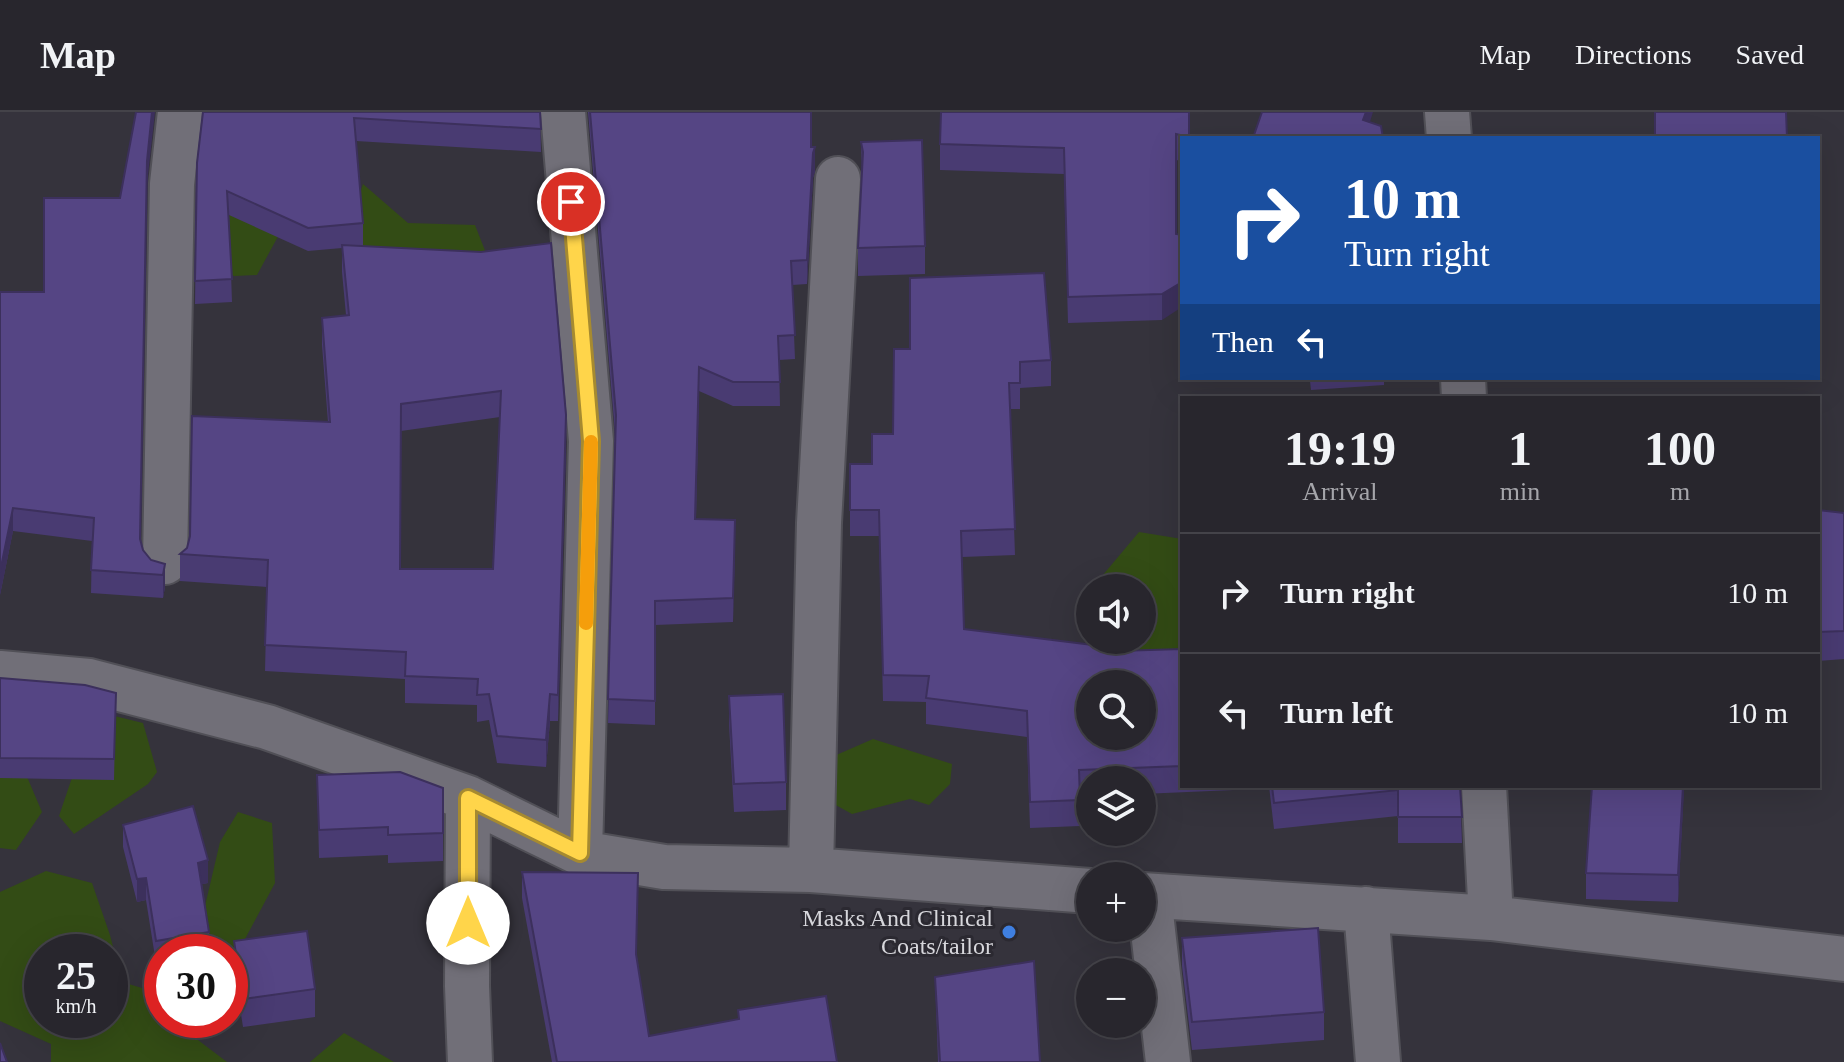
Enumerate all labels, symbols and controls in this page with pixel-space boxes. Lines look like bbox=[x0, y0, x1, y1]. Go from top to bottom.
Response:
text: Map bbox=[40, 34, 116, 76]
text: Map bbox=[1480, 39, 1531, 70]
text: Directions bbox=[1575, 39, 1692, 70]
text: Saved bbox=[1736, 39, 1804, 70]
pin bbox=[537, 168, 605, 236]
icon: right bbox=[1212, 168, 1316, 272]
text: 10 m bbox=[1344, 168, 1461, 230]
icon: arrive bbox=[549, 180, 593, 224]
text: Turn right bbox=[1344, 234, 1490, 274]
icon: left bbox=[1290, 320, 1334, 364]
text: Then bbox=[1212, 325, 1274, 358]
text: 19:19 bbox=[1284, 422, 1396, 475]
text: 1 bbox=[1508, 422, 1532, 475]
text: 100 bbox=[1644, 422, 1716, 475]
text: Arrival bbox=[1302, 477, 1377, 506]
text: min bbox=[1500, 477, 1540, 506]
text: m bbox=[1670, 477, 1690, 506]
icon: right bbox=[1212, 571, 1256, 615]
map controls bbox=[1076, 574, 1156, 1038]
button: sound bbox=[1076, 574, 1156, 654]
text: Turn right bbox=[1280, 576, 1415, 609]
text: 10 m bbox=[1727, 576, 1788, 609]
button: search bbox=[1076, 670, 1156, 750]
icon: left bbox=[1212, 691, 1256, 735]
text: Turn left bbox=[1280, 696, 1393, 729]
text: 10 m bbox=[1727, 696, 1788, 729]
button: layers bbox=[1076, 766, 1156, 846]
button: + bbox=[1076, 862, 1156, 942]
position arrow bbox=[426, 881, 510, 965]
place label: Masks And Clinical Coats/tailor bbox=[802, 905, 993, 959]
marker: Masks And Clinical Coats/tailor bbox=[1000, 923, 1018, 941]
speed limit sign: 30 bbox=[144, 934, 248, 1038]
text: 25 bbox=[56, 953, 96, 998]
button: − bbox=[1076, 958, 1156, 1038]
text: km/h bbox=[55, 995, 97, 1017]

